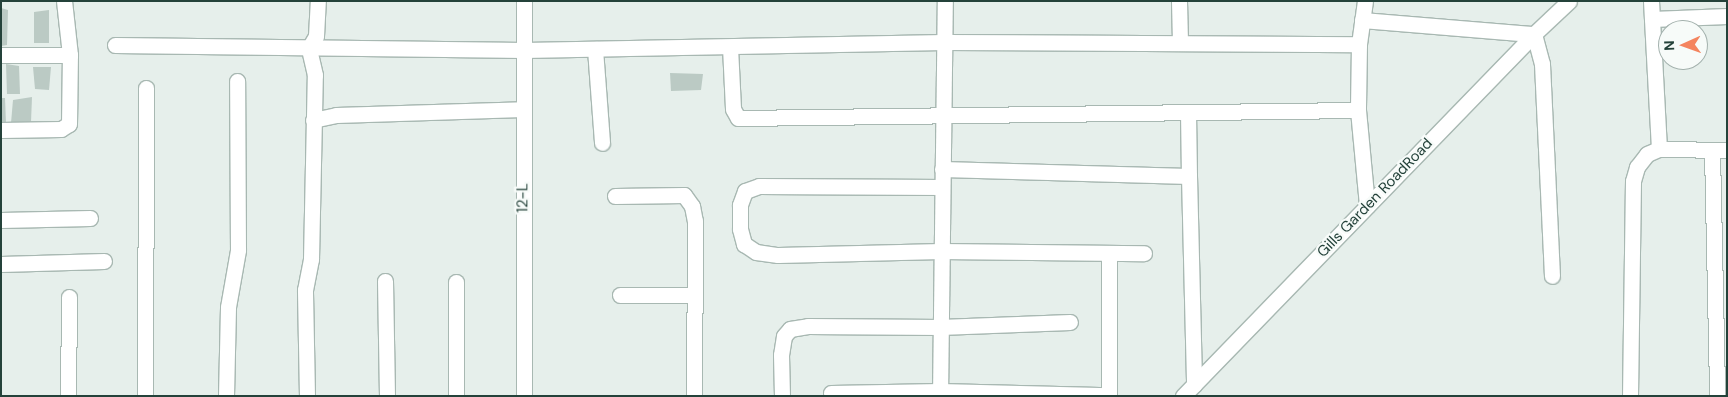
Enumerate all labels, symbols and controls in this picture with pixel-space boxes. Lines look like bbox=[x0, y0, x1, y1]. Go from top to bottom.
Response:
north arrow bbox=[1658, 20, 1708, 70]
text: N bbox=[1660, 40, 1678, 51]
street label: Gills Garden RoadRoad bbox=[1314, 135, 1436, 261]
street label: 12-L bbox=[514, 183, 532, 213]

